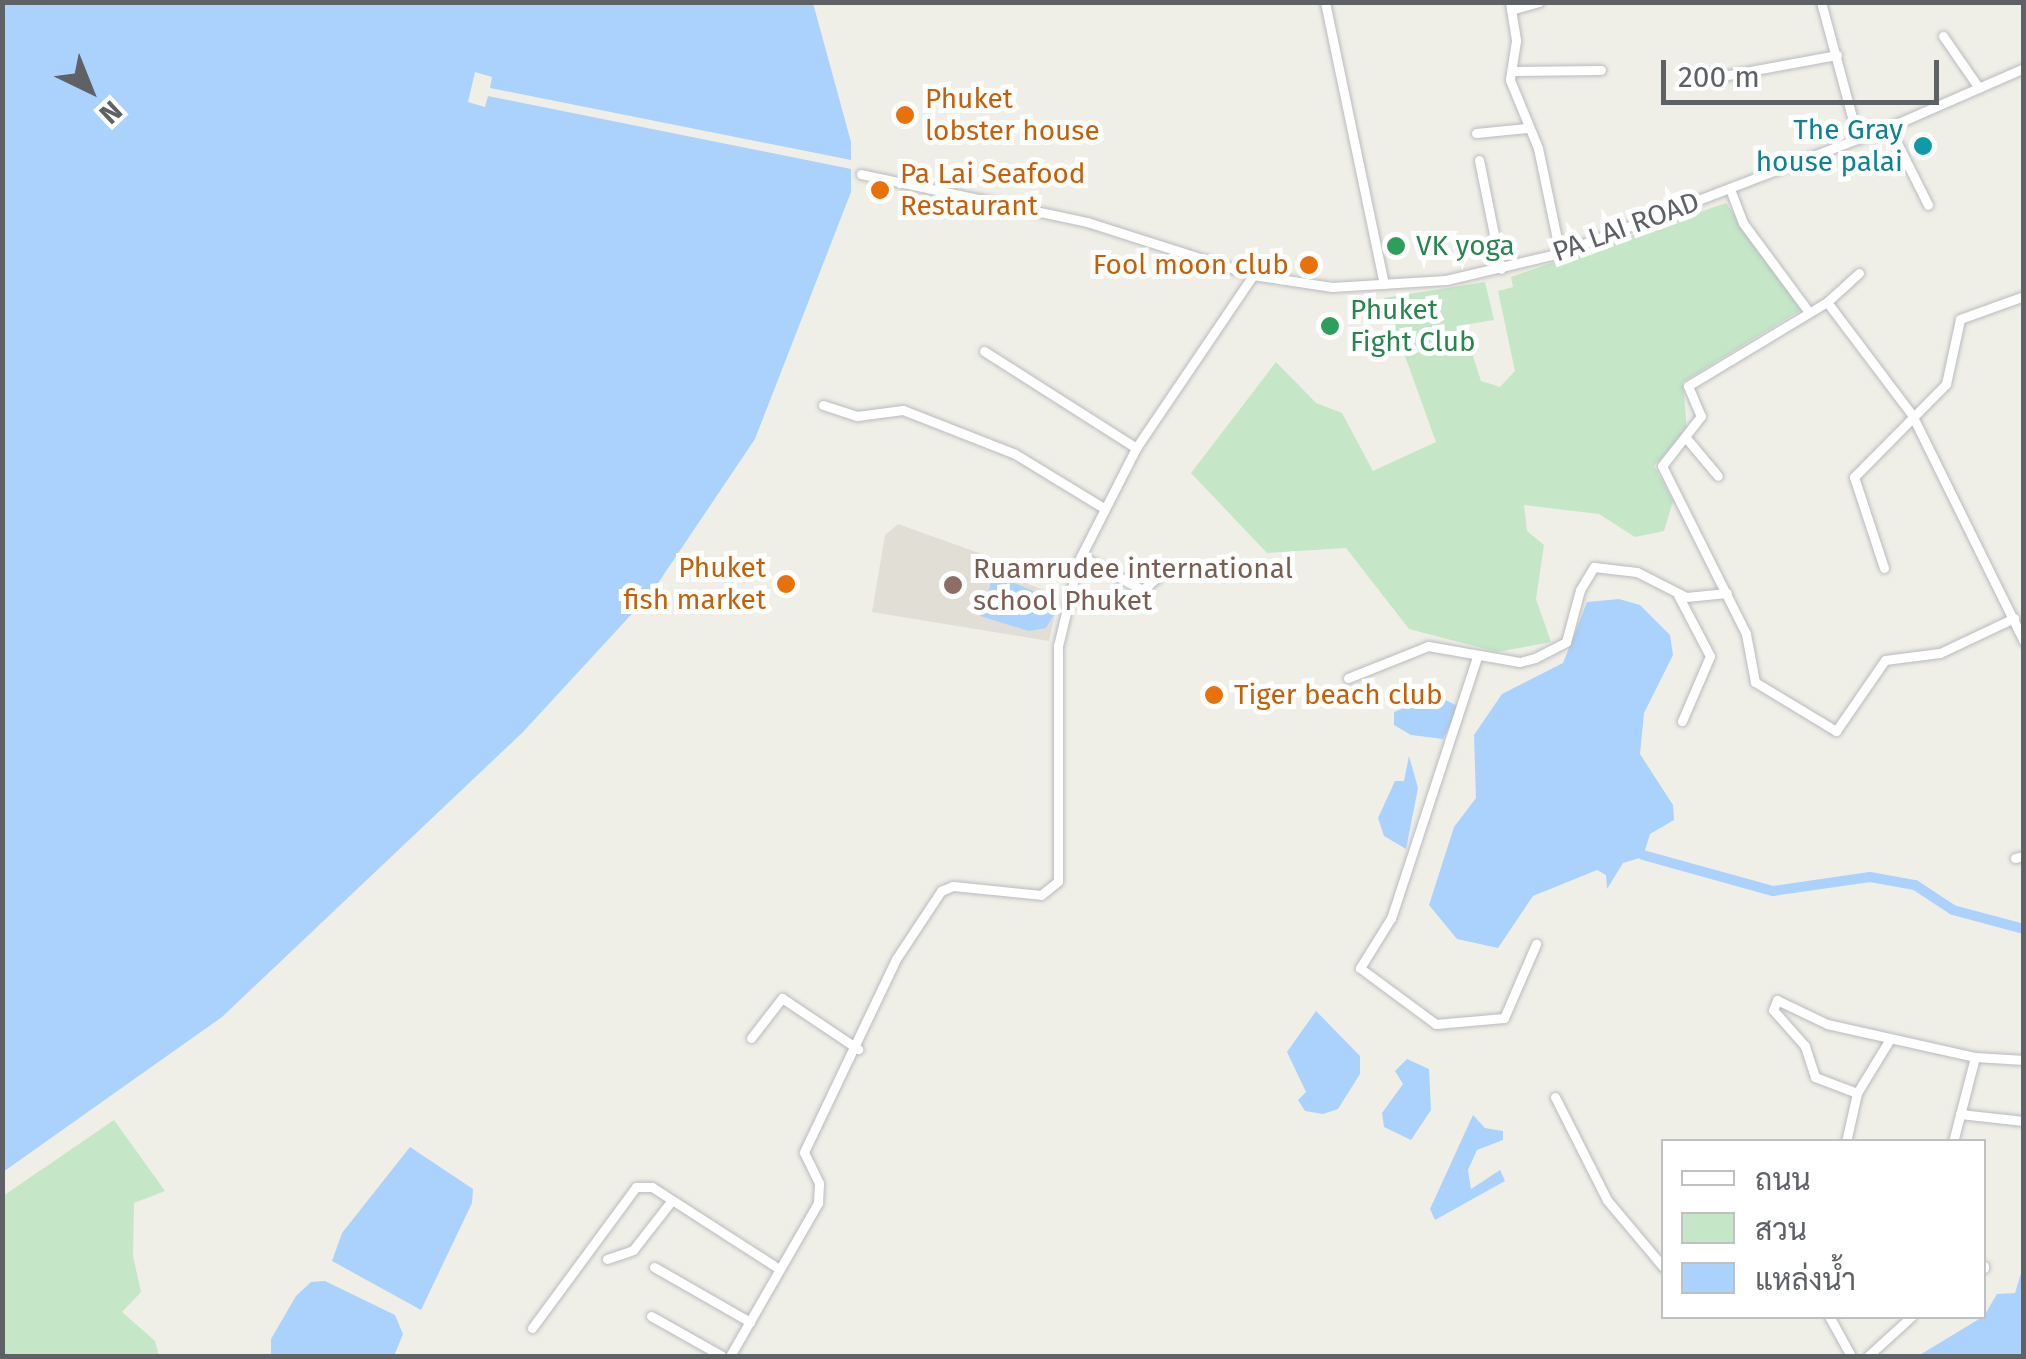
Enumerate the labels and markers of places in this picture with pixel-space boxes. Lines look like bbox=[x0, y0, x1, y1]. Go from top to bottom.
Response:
place label: Phuket lobster house bbox=[925, 82, 1100, 148]
marker: Phuket lobster house bbox=[894, 104, 916, 126]
place label: The Gray house palai bbox=[1756, 113, 1903, 179]
marker: The Gray house palai bbox=[1912, 135, 1934, 157]
place label: Pa Lai Seafood Restaurant bbox=[900, 157, 1086, 223]
marker: Pa Lai Seafood Restaurant bbox=[869, 179, 891, 201]
place label: VK yoga bbox=[1416, 229, 1515, 263]
marker: VK yoga bbox=[1385, 235, 1407, 257]
place label: Fool moon club bbox=[1093, 248, 1289, 282]
marker: Fool moon club bbox=[1298, 254, 1320, 276]
place label: Phuket Fight Club bbox=[1350, 293, 1476, 359]
marker: Phuket Fight Club bbox=[1319, 315, 1341, 337]
place label: Phuket fish market bbox=[624, 551, 766, 617]
place label: Ruamrudee international school Phuket bbox=[973, 552, 1293, 618]
marker: Phuket fish market bbox=[775, 573, 797, 595]
marker: Ruamrudee international school Phuket bbox=[942, 574, 964, 596]
place label: Tiger beach club bbox=[1234, 678, 1443, 712]
marker: Tiger beach club bbox=[1203, 684, 1225, 706]

